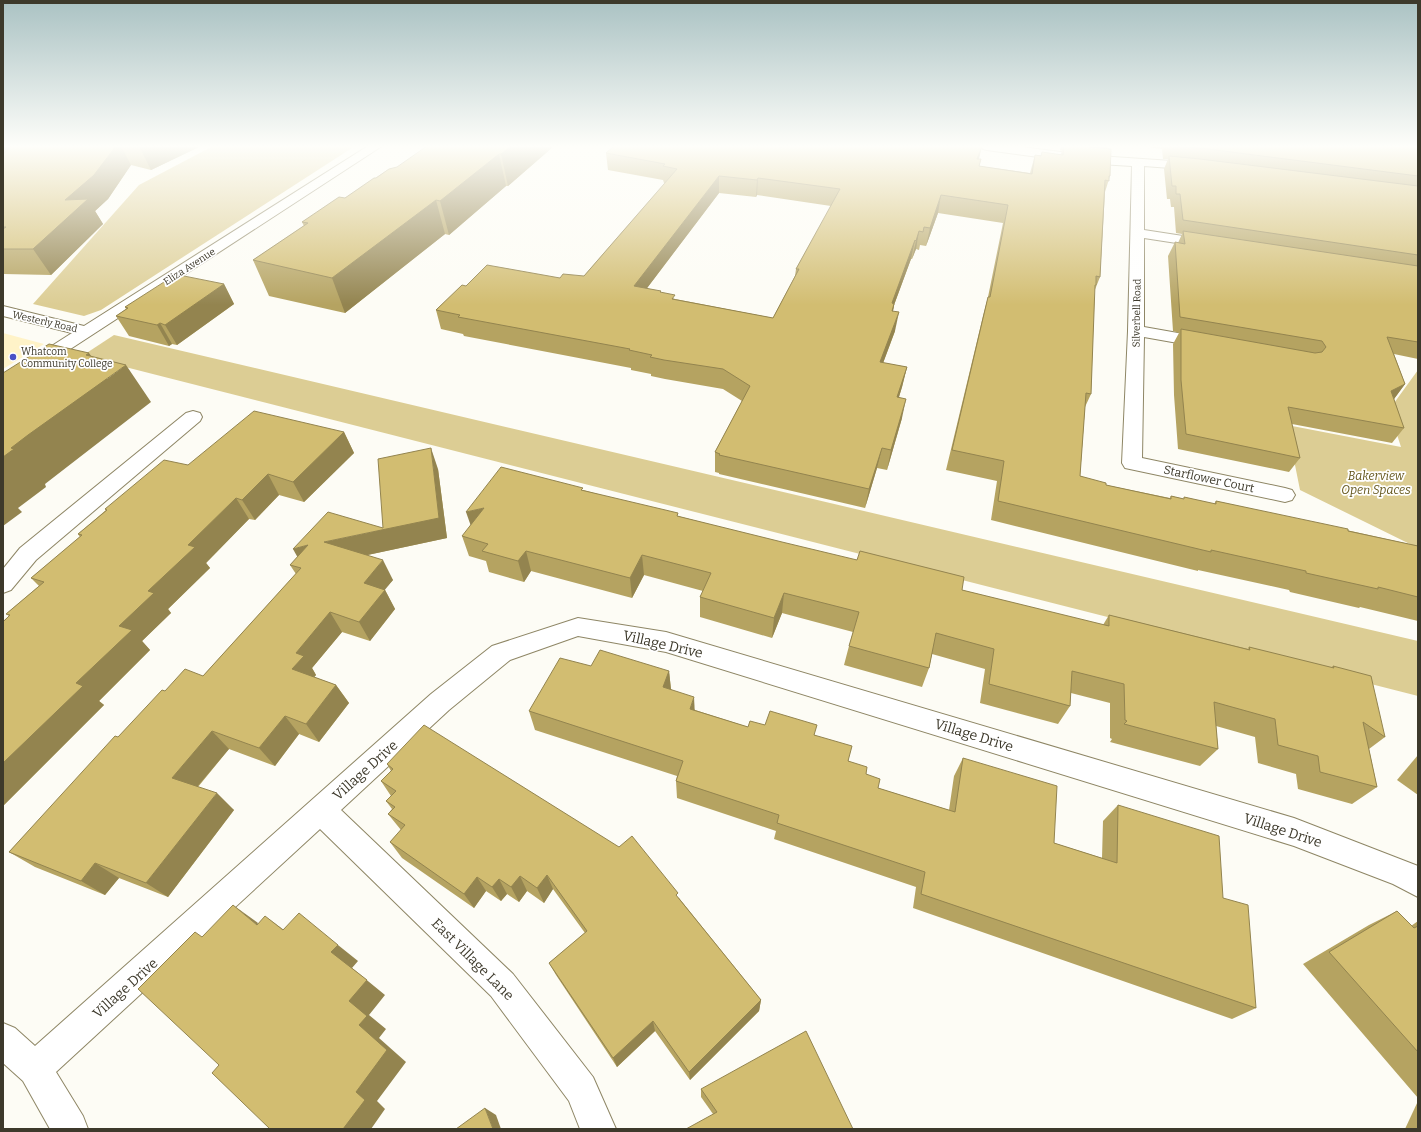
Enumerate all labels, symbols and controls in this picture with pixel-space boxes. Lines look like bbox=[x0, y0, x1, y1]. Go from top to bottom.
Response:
street label: Eliza Avenue bbox=[161, 246, 218, 288]
street label: Silverbell Road bbox=[1130, 279, 1144, 347]
street label: Westerly Road bbox=[11, 309, 79, 335]
place label: Whatcom Community College bbox=[21, 346, 112, 370]
marker: Whatcom Community College bbox=[8, 352, 18, 362]
street label: Starflower Court bbox=[1162, 463, 1256, 496]
park label: Bakerview Open Spaces bbox=[1341, 469, 1411, 497]
street label: Village Drive bbox=[621, 627, 704, 662]
street label: Village Drive bbox=[932, 715, 1015, 756]
street label: Village Drive bbox=[329, 737, 401, 804]
street label: Village Drive bbox=[1242, 810, 1324, 851]
street label: East Village Lane bbox=[428, 915, 517, 1004]
street label: Village Drive bbox=[89, 955, 161, 1022]

